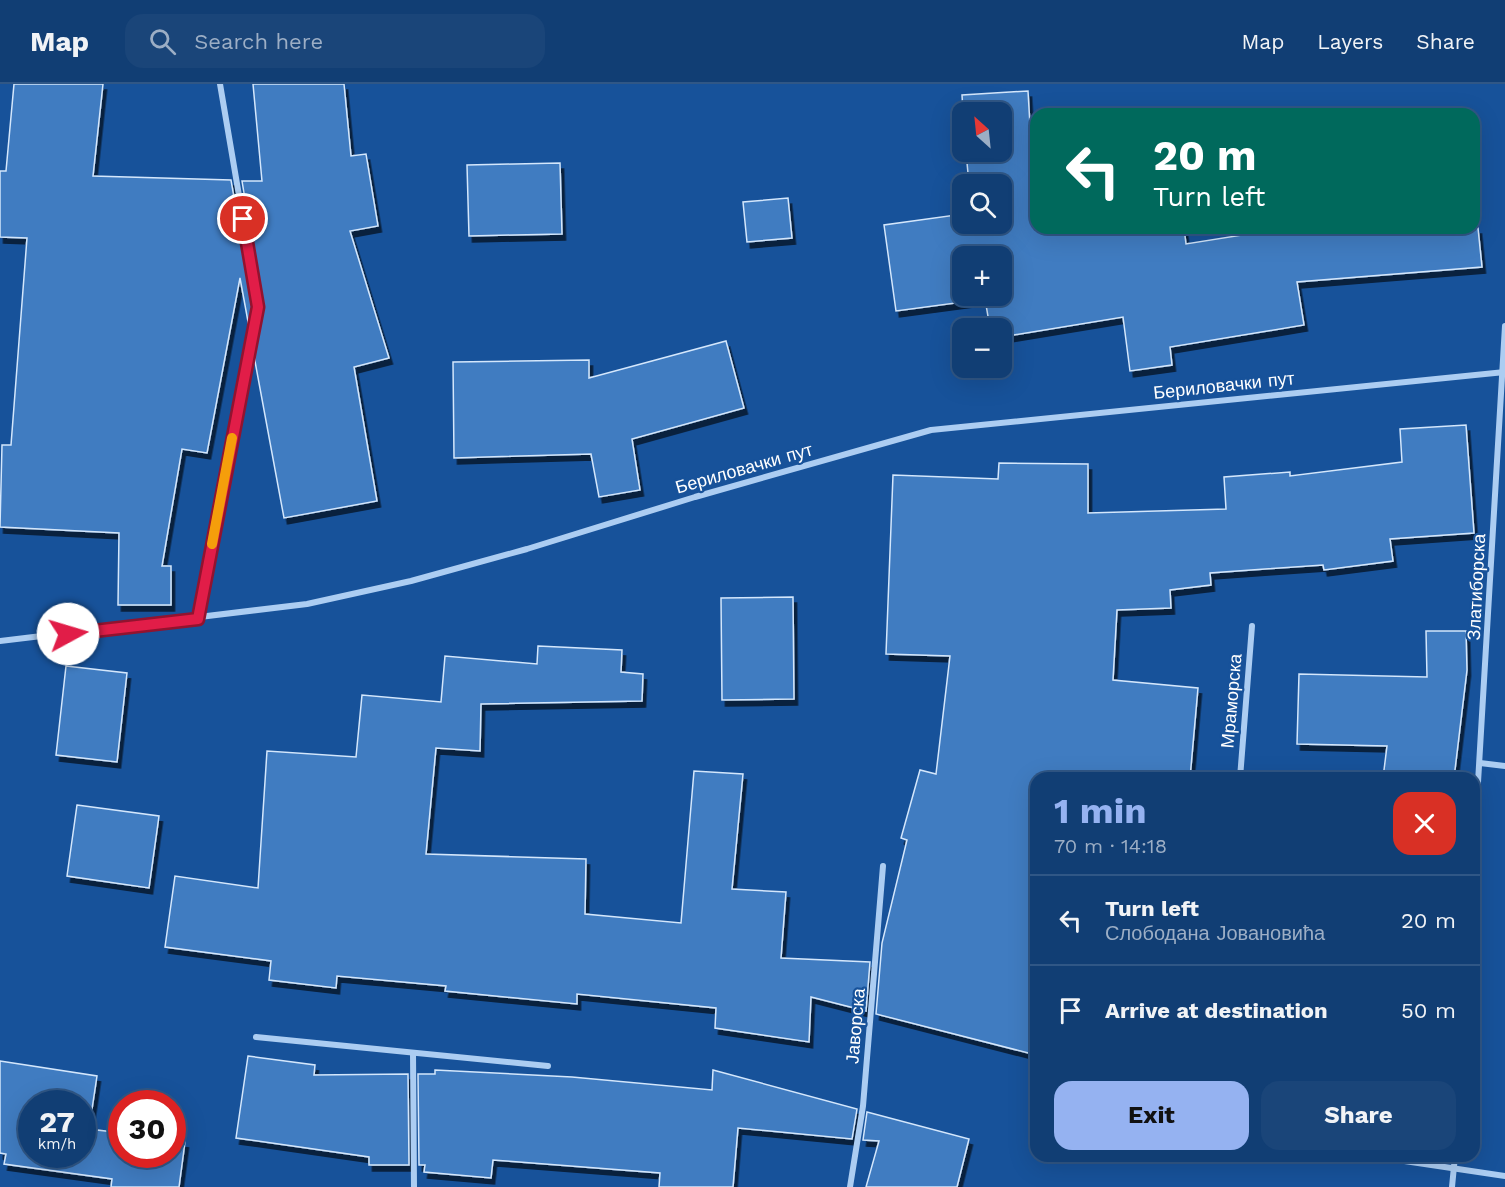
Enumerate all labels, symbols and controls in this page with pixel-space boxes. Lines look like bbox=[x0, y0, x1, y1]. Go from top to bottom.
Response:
search box bbox=[125, 14, 545, 68]
text: Map bbox=[30, 25, 89, 58]
icon: search bbox=[146, 25, 179, 58]
text: Search here bbox=[194, 29, 323, 54]
text: Map bbox=[1241, 29, 1284, 54]
text: Layers bbox=[1317, 29, 1383, 54]
text: Share bbox=[1416, 29, 1475, 54]
north arrow bbox=[952, 102, 1012, 162]
map controls bbox=[952, 102, 1012, 378]
text: 20 m bbox=[1153, 131, 1257, 180]
icon: left bbox=[1054, 132, 1132, 210]
button: search bbox=[952, 174, 1012, 234]
text: Turn left bbox=[1153, 181, 1265, 213]
pin bbox=[217, 193, 268, 244]
icon: arrive bbox=[226, 202, 259, 235]
button: + bbox=[952, 246, 1012, 306]
button: − bbox=[952, 318, 1012, 378]
street label: Бериловачки пут bbox=[1152, 367, 1296, 403]
street label: Бериловачки пут bbox=[673, 438, 815, 498]
street label: Златиборска bbox=[1463, 532, 1489, 641]
position arrow bbox=[36, 602, 100, 666]
street label: Мраморска bbox=[1216, 652, 1246, 749]
text: 1 min bbox=[1054, 790, 1146, 832]
button: close bbox=[1393, 792, 1456, 855]
text: 70 m · 14:18 bbox=[1054, 834, 1167, 858]
text: Turn left bbox=[1105, 896, 1199, 921]
icon: left bbox=[1054, 904, 1087, 937]
text: 20 m bbox=[1401, 908, 1456, 933]
text: Слободана Јовановића bbox=[1105, 921, 1325, 945]
street label: Јаворска bbox=[841, 986, 869, 1065]
icon: arrive bbox=[1054, 994, 1087, 1027]
text: Arrive at destination bbox=[1105, 998, 1328, 1023]
text: 50 m bbox=[1401, 998, 1456, 1023]
button: Exit bbox=[1054, 1081, 1249, 1150]
button: Share bbox=[1261, 1081, 1456, 1150]
speed limit sign: 30 bbox=[108, 1090, 186, 1168]
text: 27 bbox=[39, 1104, 75, 1139]
text: km/h bbox=[38, 1135, 76, 1153]

